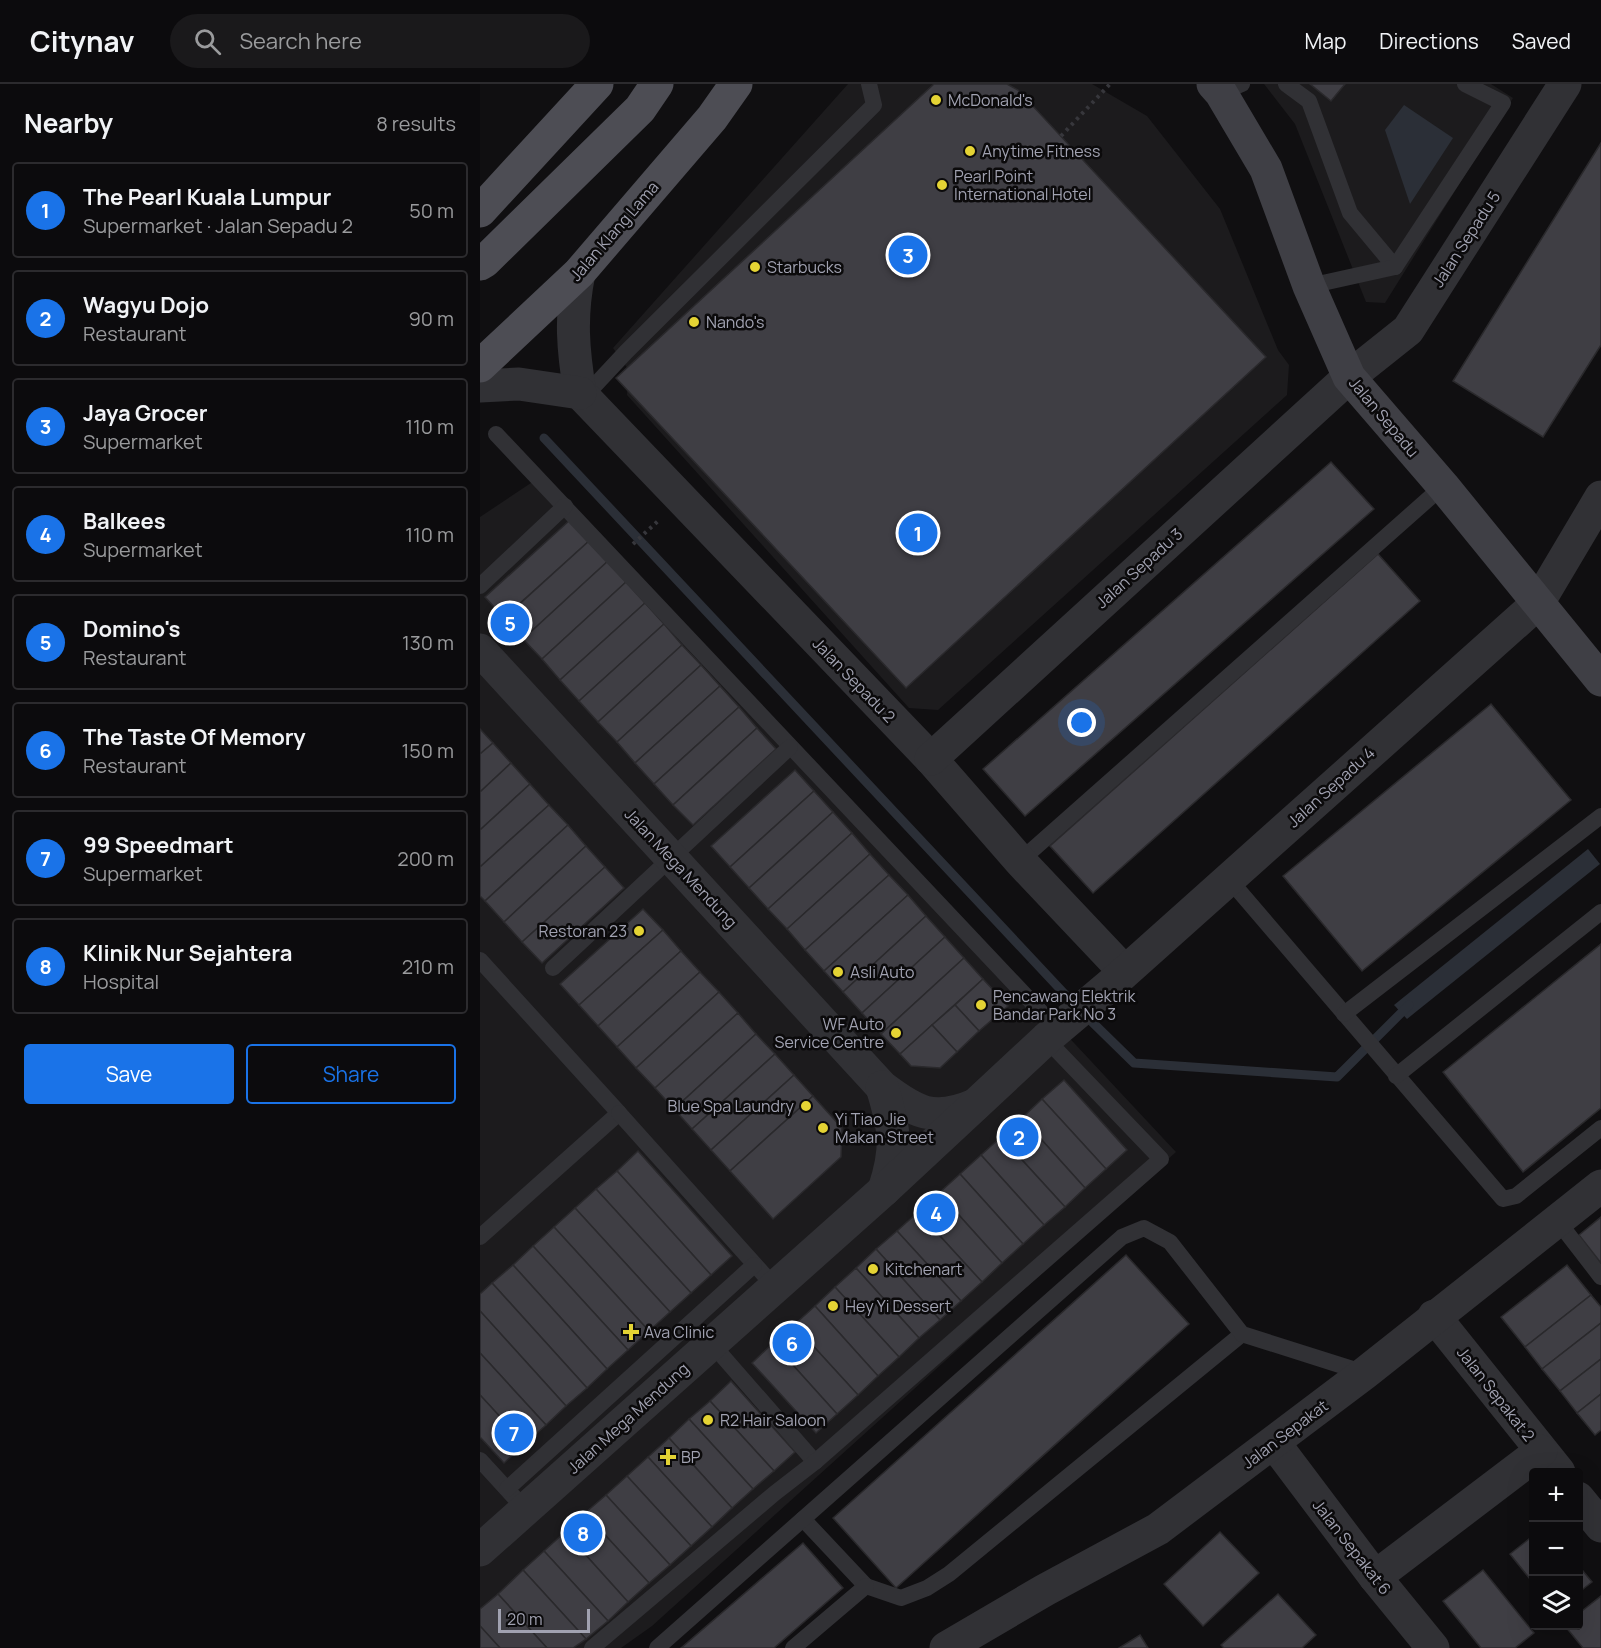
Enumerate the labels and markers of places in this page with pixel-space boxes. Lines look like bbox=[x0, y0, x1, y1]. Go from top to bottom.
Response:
place label: McDonald's bbox=[948, 89, 1033, 111]
marker: McDonald's bbox=[929, 93, 943, 107]
place label: Anytime Fitness bbox=[982, 140, 1100, 162]
marker: Anytime Fitness bbox=[963, 144, 977, 158]
place label: Pearl Point International Hotel bbox=[954, 165, 1091, 205]
marker: Pearl Point International Hotel bbox=[935, 178, 949, 192]
pin: 3 bbox=[888, 232, 928, 278]
place label: Starbucks bbox=[767, 256, 842, 278]
marker: Starbucks bbox=[748, 260, 762, 274]
place label: Nando's bbox=[706, 311, 764, 333]
marker: Nando's bbox=[687, 315, 701, 329]
pin: 1 bbox=[898, 510, 938, 556]
pin: 5 bbox=[490, 600, 530, 646]
place label: Restoran 23 bbox=[539, 920, 627, 942]
marker: Restoran 23 bbox=[632, 924, 646, 938]
place label: Asli Auto bbox=[850, 961, 914, 983]
marker: Asli Auto bbox=[831, 965, 845, 979]
place label: Pencawang Elektrik Bandar Park No 3 bbox=[993, 985, 1136, 1025]
marker: Pencawang Elektrik Bandar Park No 3 bbox=[974, 998, 988, 1012]
place label: WF Auto Service Centre bbox=[775, 1013, 884, 1053]
marker: WF Auto Service Centre bbox=[889, 1026, 903, 1040]
place label: Blue Spa Laundry bbox=[667, 1095, 795, 1117]
marker: Blue Spa Laundry bbox=[799, 1099, 813, 1113]
place label: Yi Tiao Jie Makan Street bbox=[835, 1108, 934, 1148]
pin: 2 bbox=[1000, 1114, 1038, 1160]
marker: Yi Tiao Jie Makan Street bbox=[816, 1121, 830, 1135]
pin: 4 bbox=[916, 1190, 956, 1236]
place label: Kitchenart bbox=[885, 1258, 962, 1280]
marker: Kitchenart bbox=[866, 1262, 880, 1276]
place label: Hey Yi Dessert bbox=[845, 1295, 951, 1317]
marker: Hey Yi Dessert bbox=[826, 1299, 840, 1313]
pin: 6 bbox=[772, 1320, 812, 1366]
place label: Ava Clinic bbox=[644, 1321, 714, 1343]
marker: Ava Clinic bbox=[622, 1323, 640, 1341]
place label: R2 Hair Saloon bbox=[720, 1409, 826, 1431]
pin: 7 bbox=[495, 1410, 534, 1456]
marker: R2 Hair Saloon bbox=[701, 1413, 715, 1427]
place label: BP bbox=[681, 1446, 701, 1468]
marker: BP bbox=[659, 1448, 677, 1466]
pin: 8 bbox=[564, 1510, 602, 1556]

